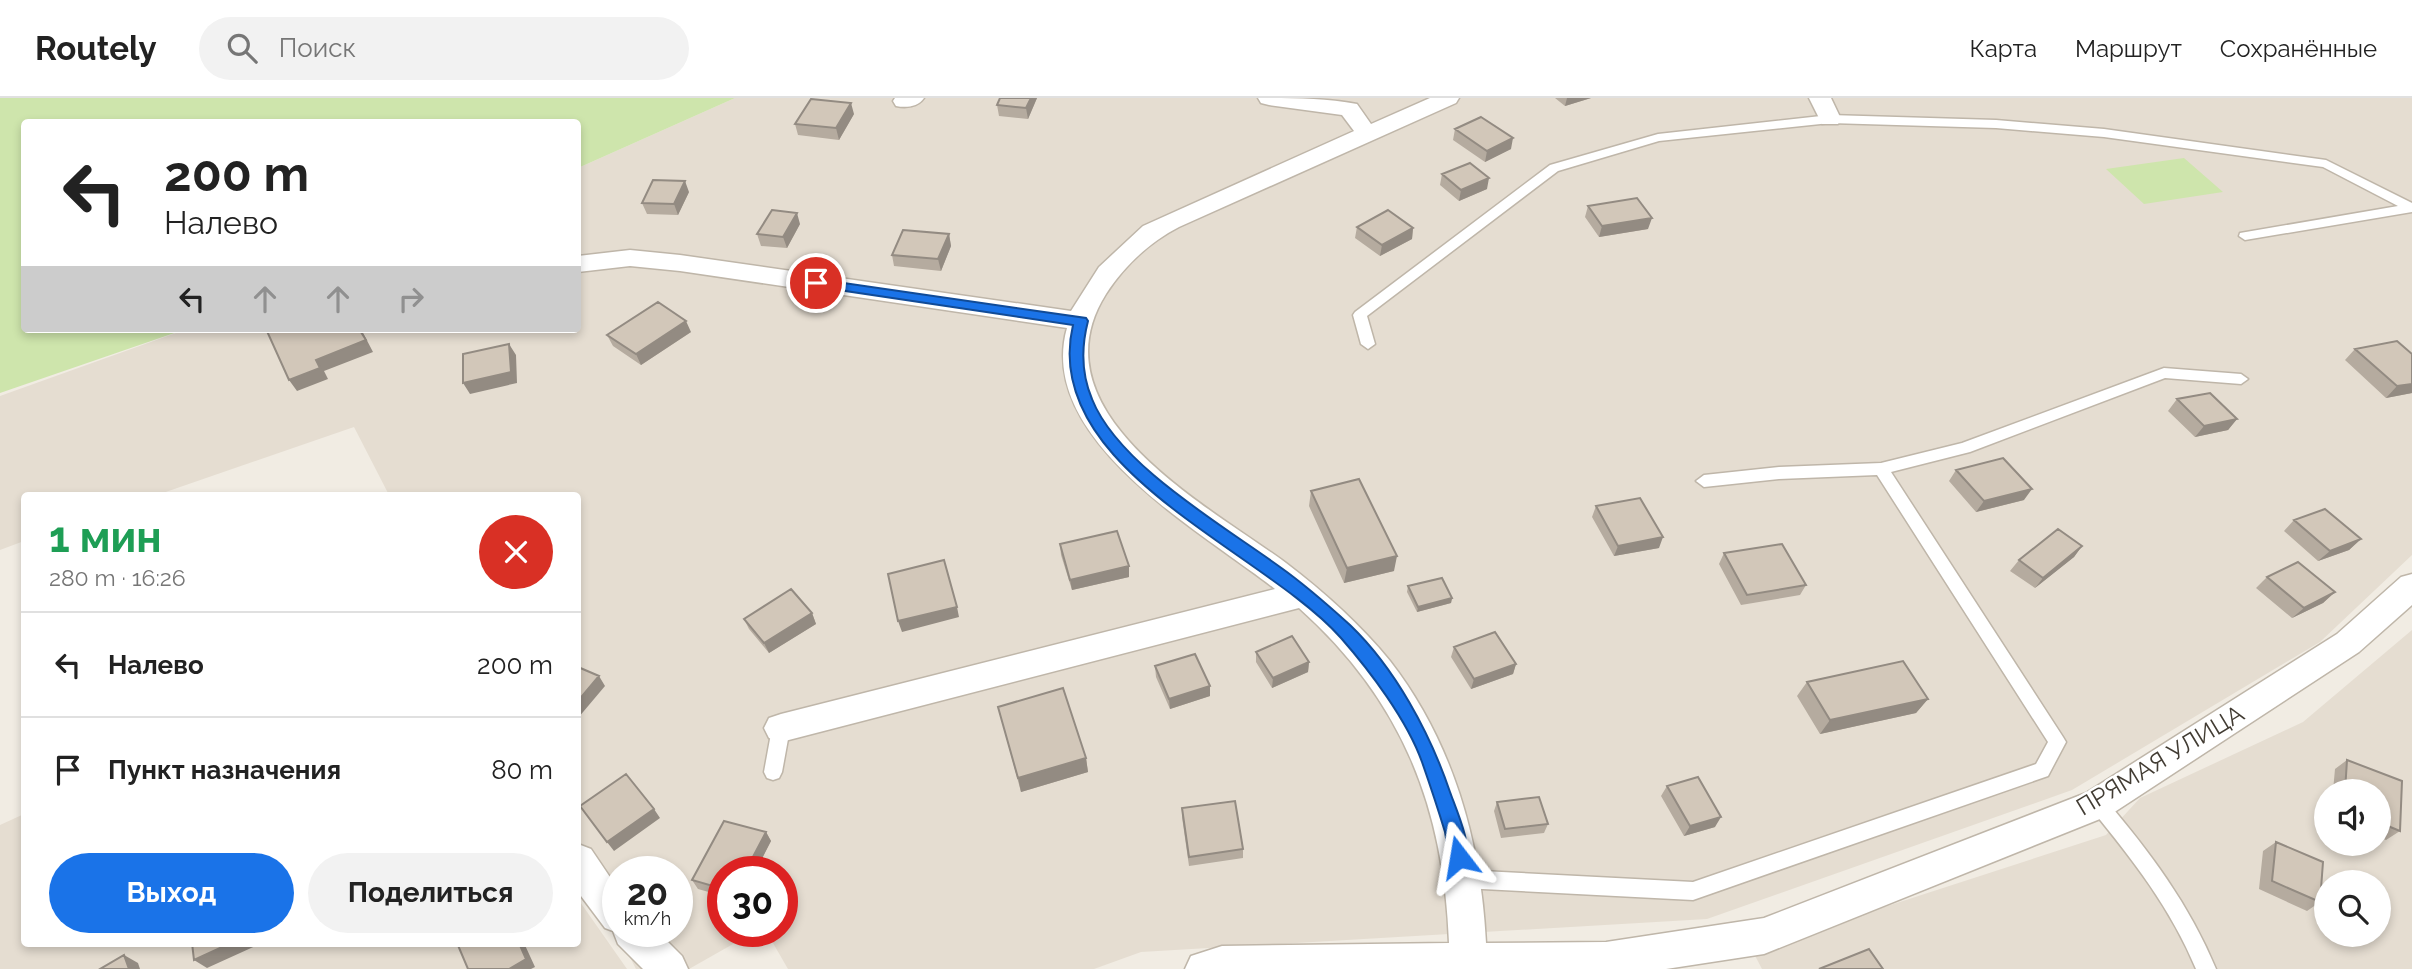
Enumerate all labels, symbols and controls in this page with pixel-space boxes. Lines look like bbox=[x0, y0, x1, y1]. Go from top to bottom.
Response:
search box bbox=[199, 17, 689, 80]
text: Routely bbox=[35, 29, 157, 68]
icon: search bbox=[223, 29, 261, 67]
text: Поиск bbox=[279, 33, 356, 63]
text: Карта bbox=[1969, 34, 2037, 63]
text: Маршрут bbox=[2075, 34, 2182, 63]
text: Сохранённые bbox=[2220, 34, 2377, 63]
text: 200 m bbox=[164, 145, 309, 202]
icon: left bbox=[49, 147, 140, 238]
text: Налево bbox=[164, 204, 278, 241]
pin bbox=[786, 253, 846, 313]
icon: arrive bbox=[797, 264, 835, 302]
icon: left bbox=[173, 280, 211, 318]
icon: ahead bbox=[246, 280, 284, 318]
icon: ahead bbox=[319, 280, 357, 318]
icon: right bbox=[392, 280, 430, 318]
text: 1 мин bbox=[49, 513, 162, 562]
button: close bbox=[479, 515, 553, 589]
text: 280 m · 16:26 bbox=[49, 564, 186, 591]
icon: left bbox=[49, 646, 87, 684]
text: Налево bbox=[108, 650, 204, 680]
text: 200 m bbox=[477, 650, 553, 680]
street label: ПРЯМАЯ УЛИЦА bbox=[2071, 699, 2249, 821]
icon: arrive bbox=[49, 751, 87, 789]
text: Пункт назначения bbox=[108, 755, 341, 785]
text: 80 m bbox=[491, 755, 553, 785]
map controls bbox=[2314, 779, 2391, 947]
button: sound bbox=[2314, 779, 2391, 856]
position arrow bbox=[1422, 820, 1496, 894]
button: Выход bbox=[49, 853, 294, 933]
button: Поделиться bbox=[308, 853, 553, 933]
speed limit sign: 30 bbox=[707, 856, 798, 947]
button: search bbox=[2314, 870, 2391, 947]
text: 20 bbox=[627, 872, 668, 913]
text: km/h bbox=[624, 908, 671, 929]

